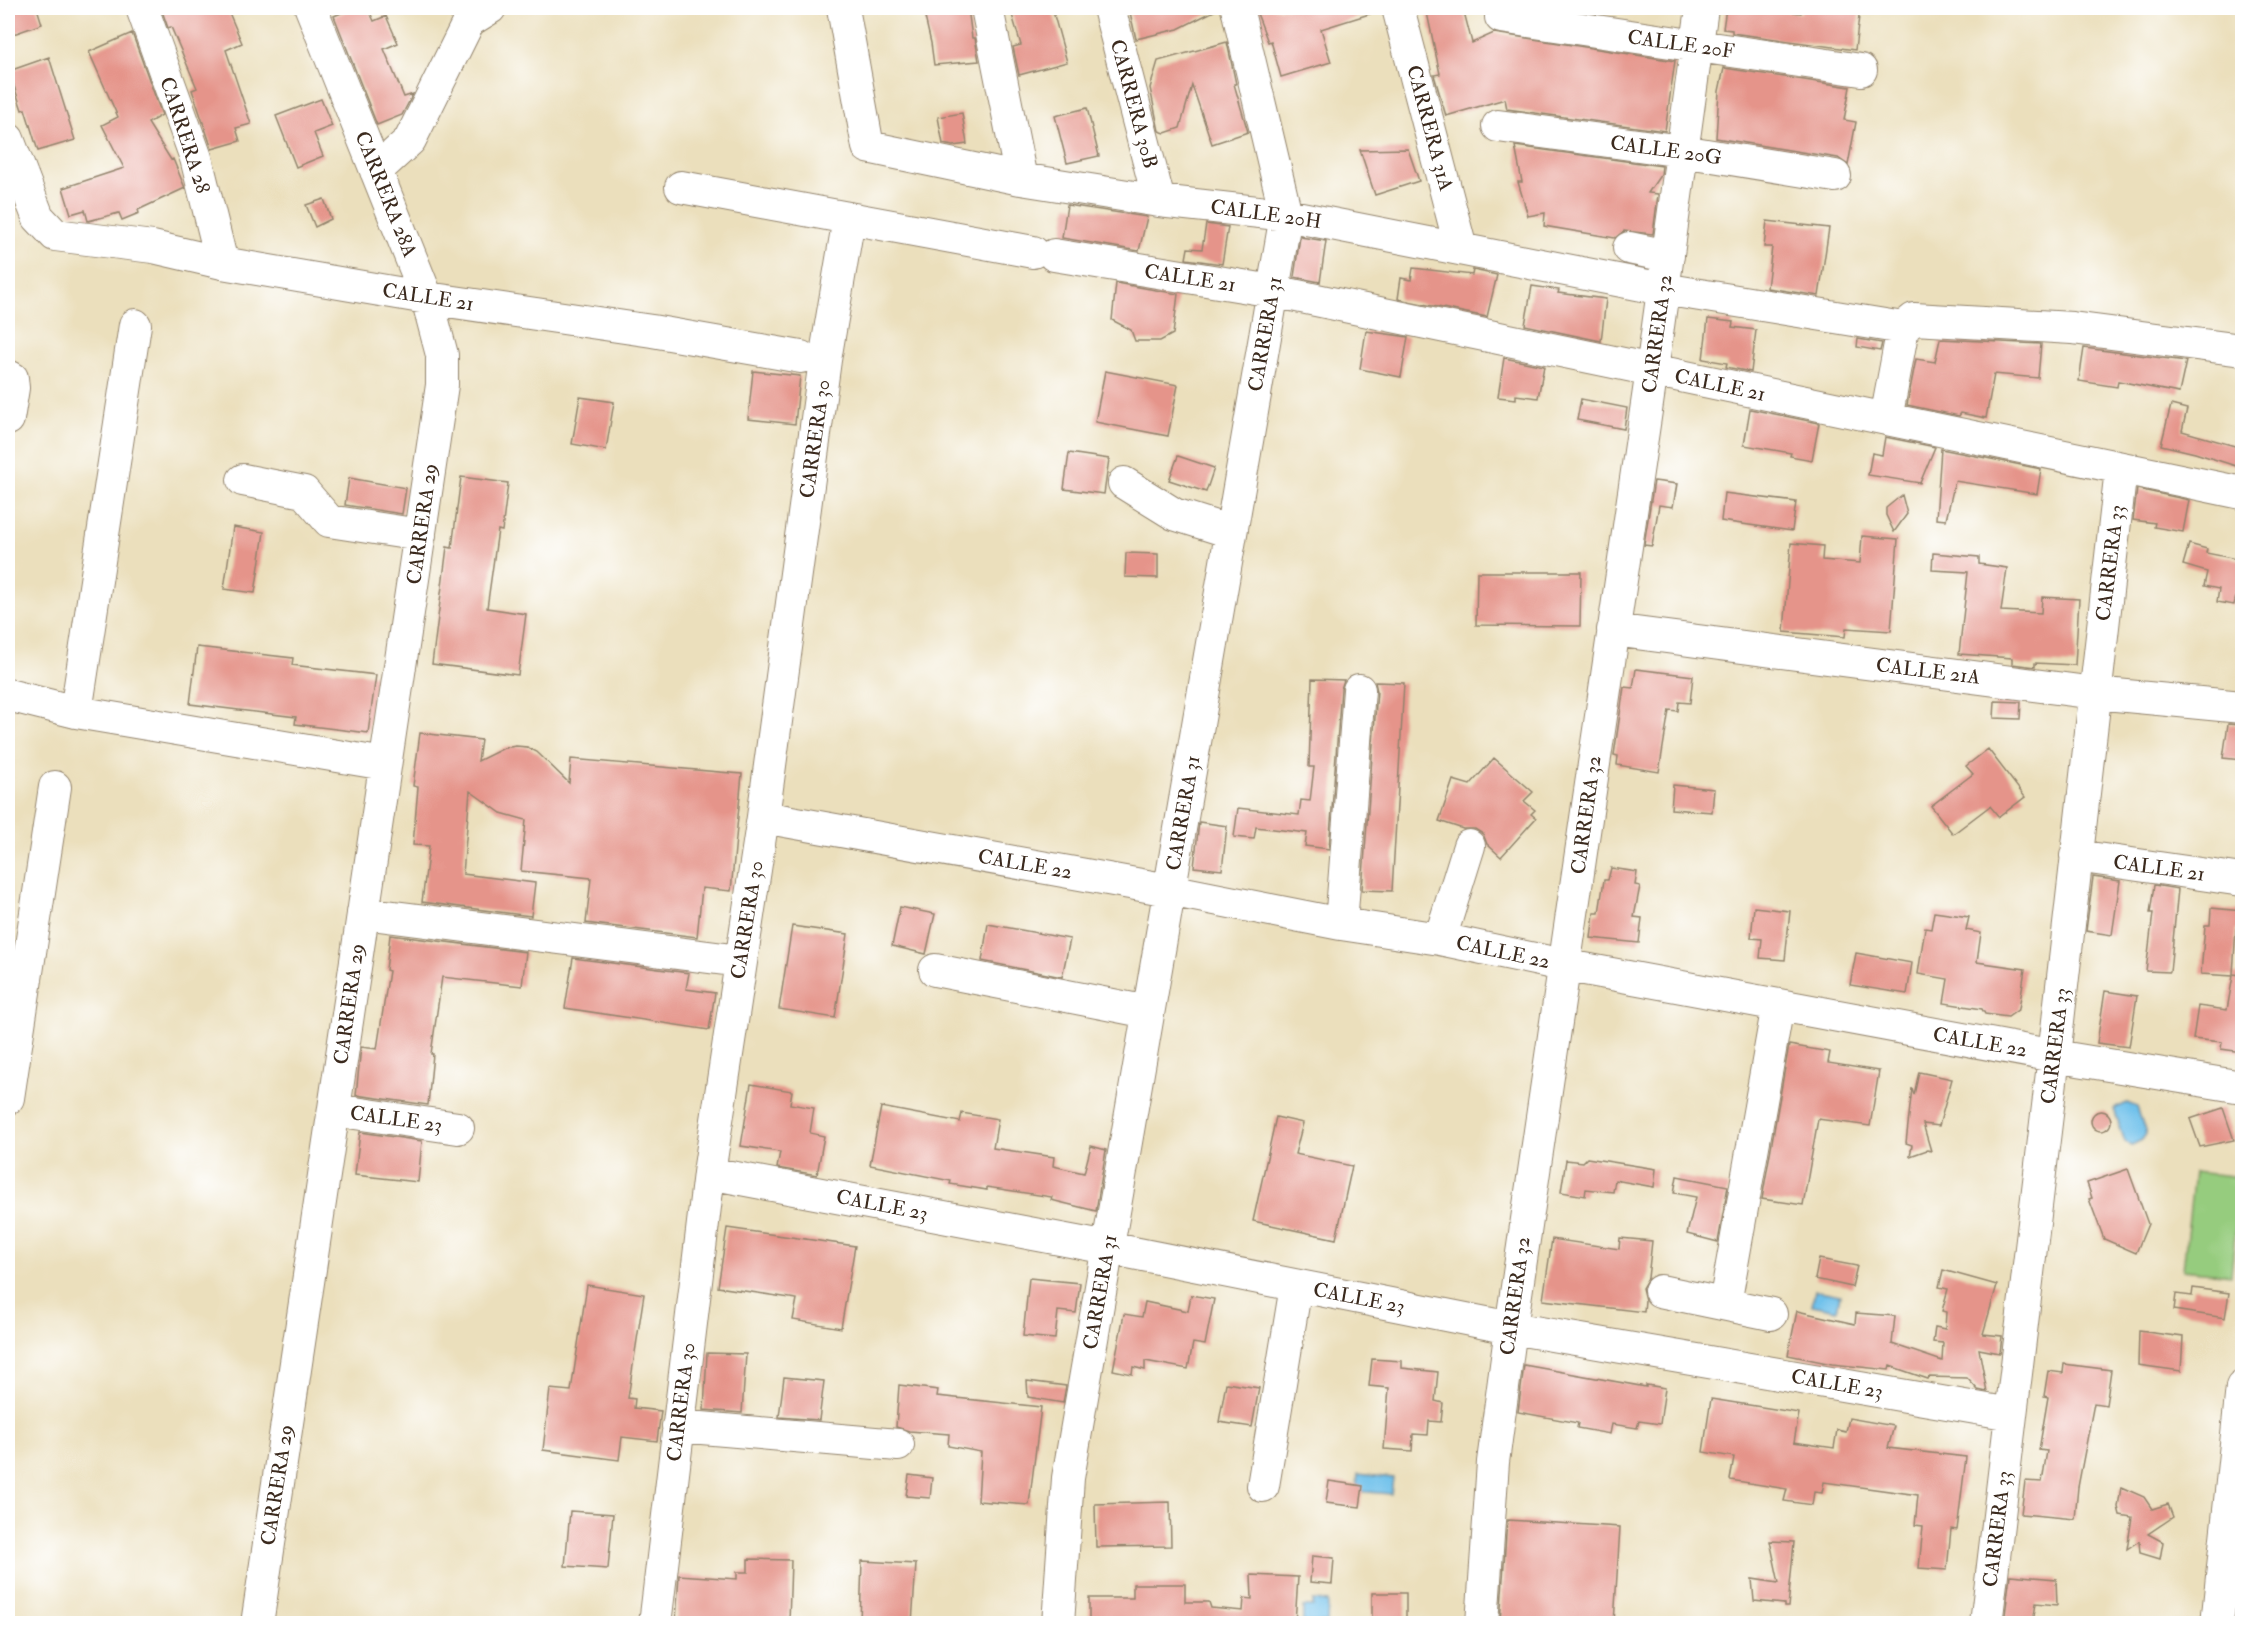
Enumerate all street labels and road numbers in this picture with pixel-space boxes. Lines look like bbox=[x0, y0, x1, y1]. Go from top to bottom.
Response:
street label: CALLE 20F bbox=[1626, 24, 1737, 64]
street label: CARRERA 30B bbox=[1105, 37, 1163, 171]
street label: CARRERA 31A bbox=[1401, 62, 1459, 194]
street label: CARRERA 28 bbox=[154, 74, 216, 196]
street label: CARRERA 28A bbox=[349, 127, 423, 261]
street label: CALLE 20G bbox=[1609, 130, 1723, 170]
street label: CALLE 20H bbox=[1209, 194, 1323, 234]
street label: CALLE 21 bbox=[1142, 258, 1238, 298]
street label: CARRERA 32 bbox=[1636, 273, 1678, 395]
street label: CARRERA 31 bbox=[1243, 274, 1287, 394]
street label: CALLE 21 bbox=[380, 277, 476, 317]
street label: CALLE 21 bbox=[1672, 363, 1768, 407]
street label: CARRERA 30 bbox=[794, 378, 836, 500]
street label: CARRERA 29 bbox=[401, 462, 443, 586]
street label: CARRERA 33 bbox=[2090, 503, 2130, 623]
street label: CALLE 21A bbox=[1874, 652, 1982, 690]
street label: CARRERA 31 bbox=[1161, 753, 1205, 873]
street label: CARRERA 32 bbox=[1565, 754, 1607, 876]
street label: CALLE 22 bbox=[976, 843, 1074, 885]
street label: CALLE 21 bbox=[2112, 849, 2206, 887]
street label: CARRERA 30 bbox=[725, 859, 769, 981]
street label: CALLE 22 bbox=[1454, 930, 1552, 974]
street label: CARRERA 29 bbox=[328, 942, 370, 1066]
street label: CARRERA 33 bbox=[2035, 986, 2075, 1106]
street label: CALLE 22 bbox=[1931, 1021, 2029, 1063]
street label: CALLE 23 bbox=[348, 1100, 444, 1138]
street label: CALLE 23 bbox=[834, 1184, 930, 1226]
street label: CARRERA 31 bbox=[1078, 1232, 1122, 1352]
street label: CARRERA 32 bbox=[1494, 1235, 1536, 1357]
street label: CALLE 23 bbox=[1311, 1277, 1407, 1319]
street label: CARRERA 30 bbox=[661, 1341, 701, 1463]
street label: CALLE 23 bbox=[1789, 1364, 1885, 1404]
street label: CARRERA 29 bbox=[255, 1423, 299, 1547]
street label: CARRERA 33 bbox=[1977, 1469, 2017, 1589]

